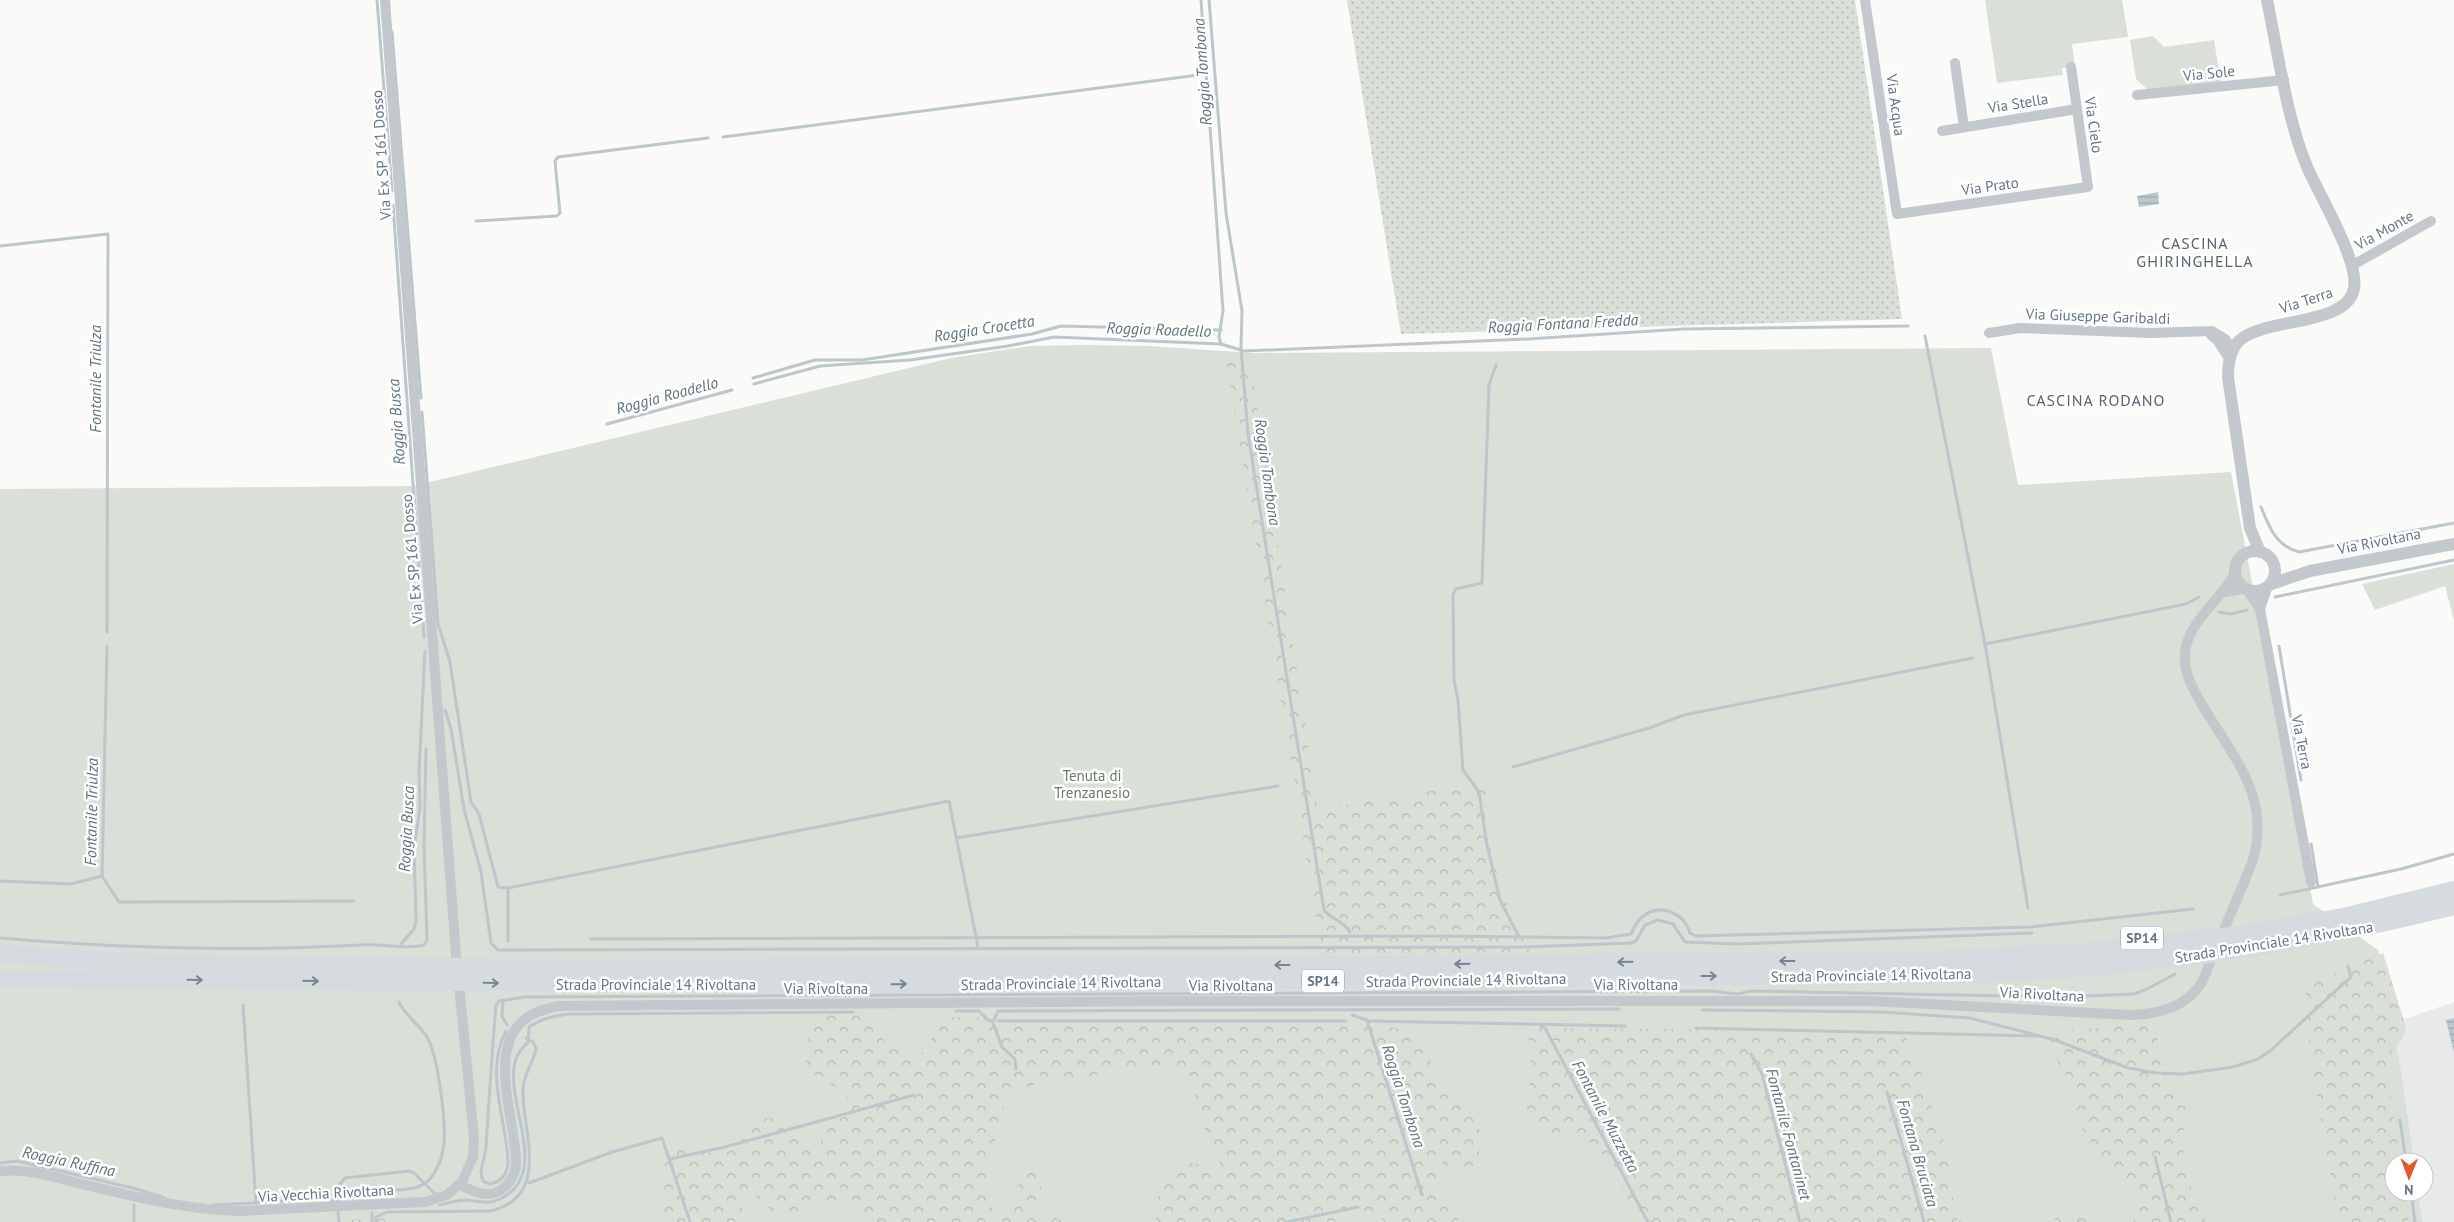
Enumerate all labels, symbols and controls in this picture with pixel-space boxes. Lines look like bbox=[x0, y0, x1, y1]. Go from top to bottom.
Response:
water label: Roggia Tombona bbox=[1188, 17, 1216, 126]
street label: Via Sole bbox=[2181, 61, 2236, 85]
street label: Via Acqua bbox=[1882, 72, 1910, 137]
street label: Via Ex SP 161 Dosso bbox=[367, 89, 395, 222]
street label: Via Stella bbox=[1986, 89, 2049, 117]
street label: Via Cielo bbox=[2081, 95, 2107, 154]
street label: Via Prato bbox=[1959, 173, 2020, 200]
street label: Via Monte bbox=[2350, 206, 2417, 254]
district label: CASCINA GHIRINGHELLA bbox=[2136, 233, 2254, 271]
street label: Via Terra bbox=[2276, 282, 2335, 318]
street label: Via Giuseppe Garibaldi bbox=[2024, 304, 2171, 328]
water label: Roggia Fontana Fredda bbox=[1487, 309, 1639, 337]
water label: Roggia Crocetta bbox=[932, 310, 1036, 346]
water label: Roggia Roadello bbox=[1106, 317, 1212, 341]
water label: Fontanile Triulza bbox=[85, 325, 105, 433]
water label: Roggia Roadello bbox=[614, 372, 720, 418]
water label: Roggia Busca bbox=[383, 378, 409, 466]
district label: CASCINA RODANO bbox=[2027, 390, 2165, 410]
water label: Roggia Tombona bbox=[1251, 417, 1285, 527]
street label: Via Ex SP 161 Dosso bbox=[397, 493, 427, 626]
street label: Via Rivoltana bbox=[2335, 524, 2422, 559]
street label: Via Terra bbox=[2287, 712, 2317, 771]
water label: Fontanile Triulza bbox=[80, 758, 102, 866]
park label: Tenuta di Trenzanesio bbox=[1054, 766, 1130, 802]
water label: Roggia Busca bbox=[394, 785, 418, 873]
street label: Strada Provinciale 14 Rivoltana bbox=[2173, 917, 2375, 967]
road number: SP14 bbox=[2121, 926, 2163, 950]
one-way arrow bbox=[1780, 956, 1796, 966]
one-way arrow bbox=[1617, 957, 1634, 967]
one-way arrow bbox=[1455, 959, 1471, 969]
one-way arrow bbox=[1275, 960, 1291, 970]
street label: Strada Provinciale 14 Rivoltana bbox=[1771, 964, 1971, 986]
road number: SP14 bbox=[1302, 969, 1344, 992]
street label: Strada Provinciale 14 Rivoltana bbox=[1366, 969, 1566, 991]
street label: Strada Provinciale 14 Rivoltana bbox=[961, 972, 1161, 994]
one-way arrow bbox=[1700, 972, 1716, 981]
one-way arrow bbox=[186, 975, 203, 985]
street label: Strada Provinciale 14 Rivoltana bbox=[556, 975, 756, 994]
street label: Via Rivoltana bbox=[1593, 975, 1678, 994]
street label: Via Rivoltana bbox=[1188, 976, 1273, 995]
one-way arrow bbox=[303, 977, 319, 986]
one-way arrow bbox=[483, 978, 499, 988]
street label: Via Rivoltana bbox=[783, 979, 868, 998]
one-way arrow bbox=[890, 979, 907, 989]
street label: Via Rivoltana bbox=[1998, 982, 2085, 1006]
water label: Roggia Tombona bbox=[1378, 1042, 1430, 1150]
water label: Fontanile Muzzetta bbox=[1568, 1056, 1644, 1176]
water label: Fontanile Fontaninet bbox=[1762, 1066, 1816, 1203]
water label: Fontana Bruciata bbox=[1893, 1097, 1943, 1209]
water label: Roggia Ruffina bbox=[21, 1141, 117, 1181]
north arrow bbox=[2384, 1152, 2434, 1202]
street label: Via Vecchia Rivoltana bbox=[257, 1180, 394, 1206]
text: N bbox=[2404, 1181, 2414, 1199]

